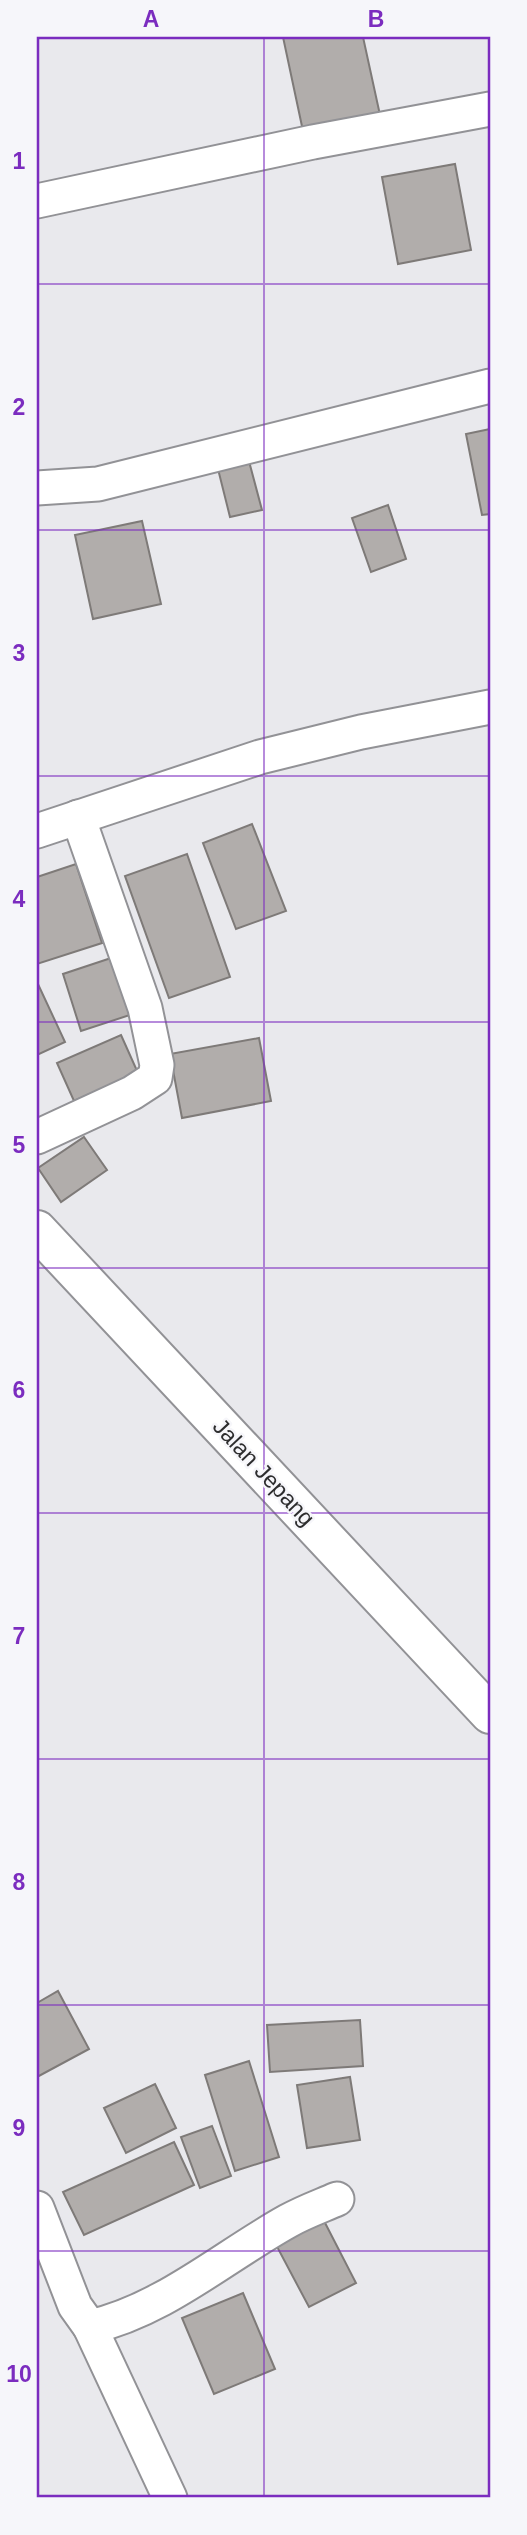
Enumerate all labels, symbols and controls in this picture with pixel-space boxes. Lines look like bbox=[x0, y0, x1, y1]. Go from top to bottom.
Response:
text: A bbox=[143, 6, 159, 32]
text: B bbox=[368, 6, 384, 32]
text: 1 bbox=[13, 148, 26, 174]
text: 2 bbox=[13, 394, 25, 420]
text: 3 bbox=[13, 640, 25, 666]
text: 4 bbox=[13, 886, 26, 912]
text: 5 bbox=[13, 1132, 26, 1158]
text: 6 bbox=[13, 1377, 25, 1403]
street label: Jalan Jepang bbox=[208, 1413, 320, 1531]
text: 7 bbox=[13, 1623, 25, 1649]
text: 8 bbox=[13, 1869, 26, 1895]
text: 9 bbox=[13, 2115, 25, 2141]
text: 10 bbox=[6, 2361, 32, 2387]

